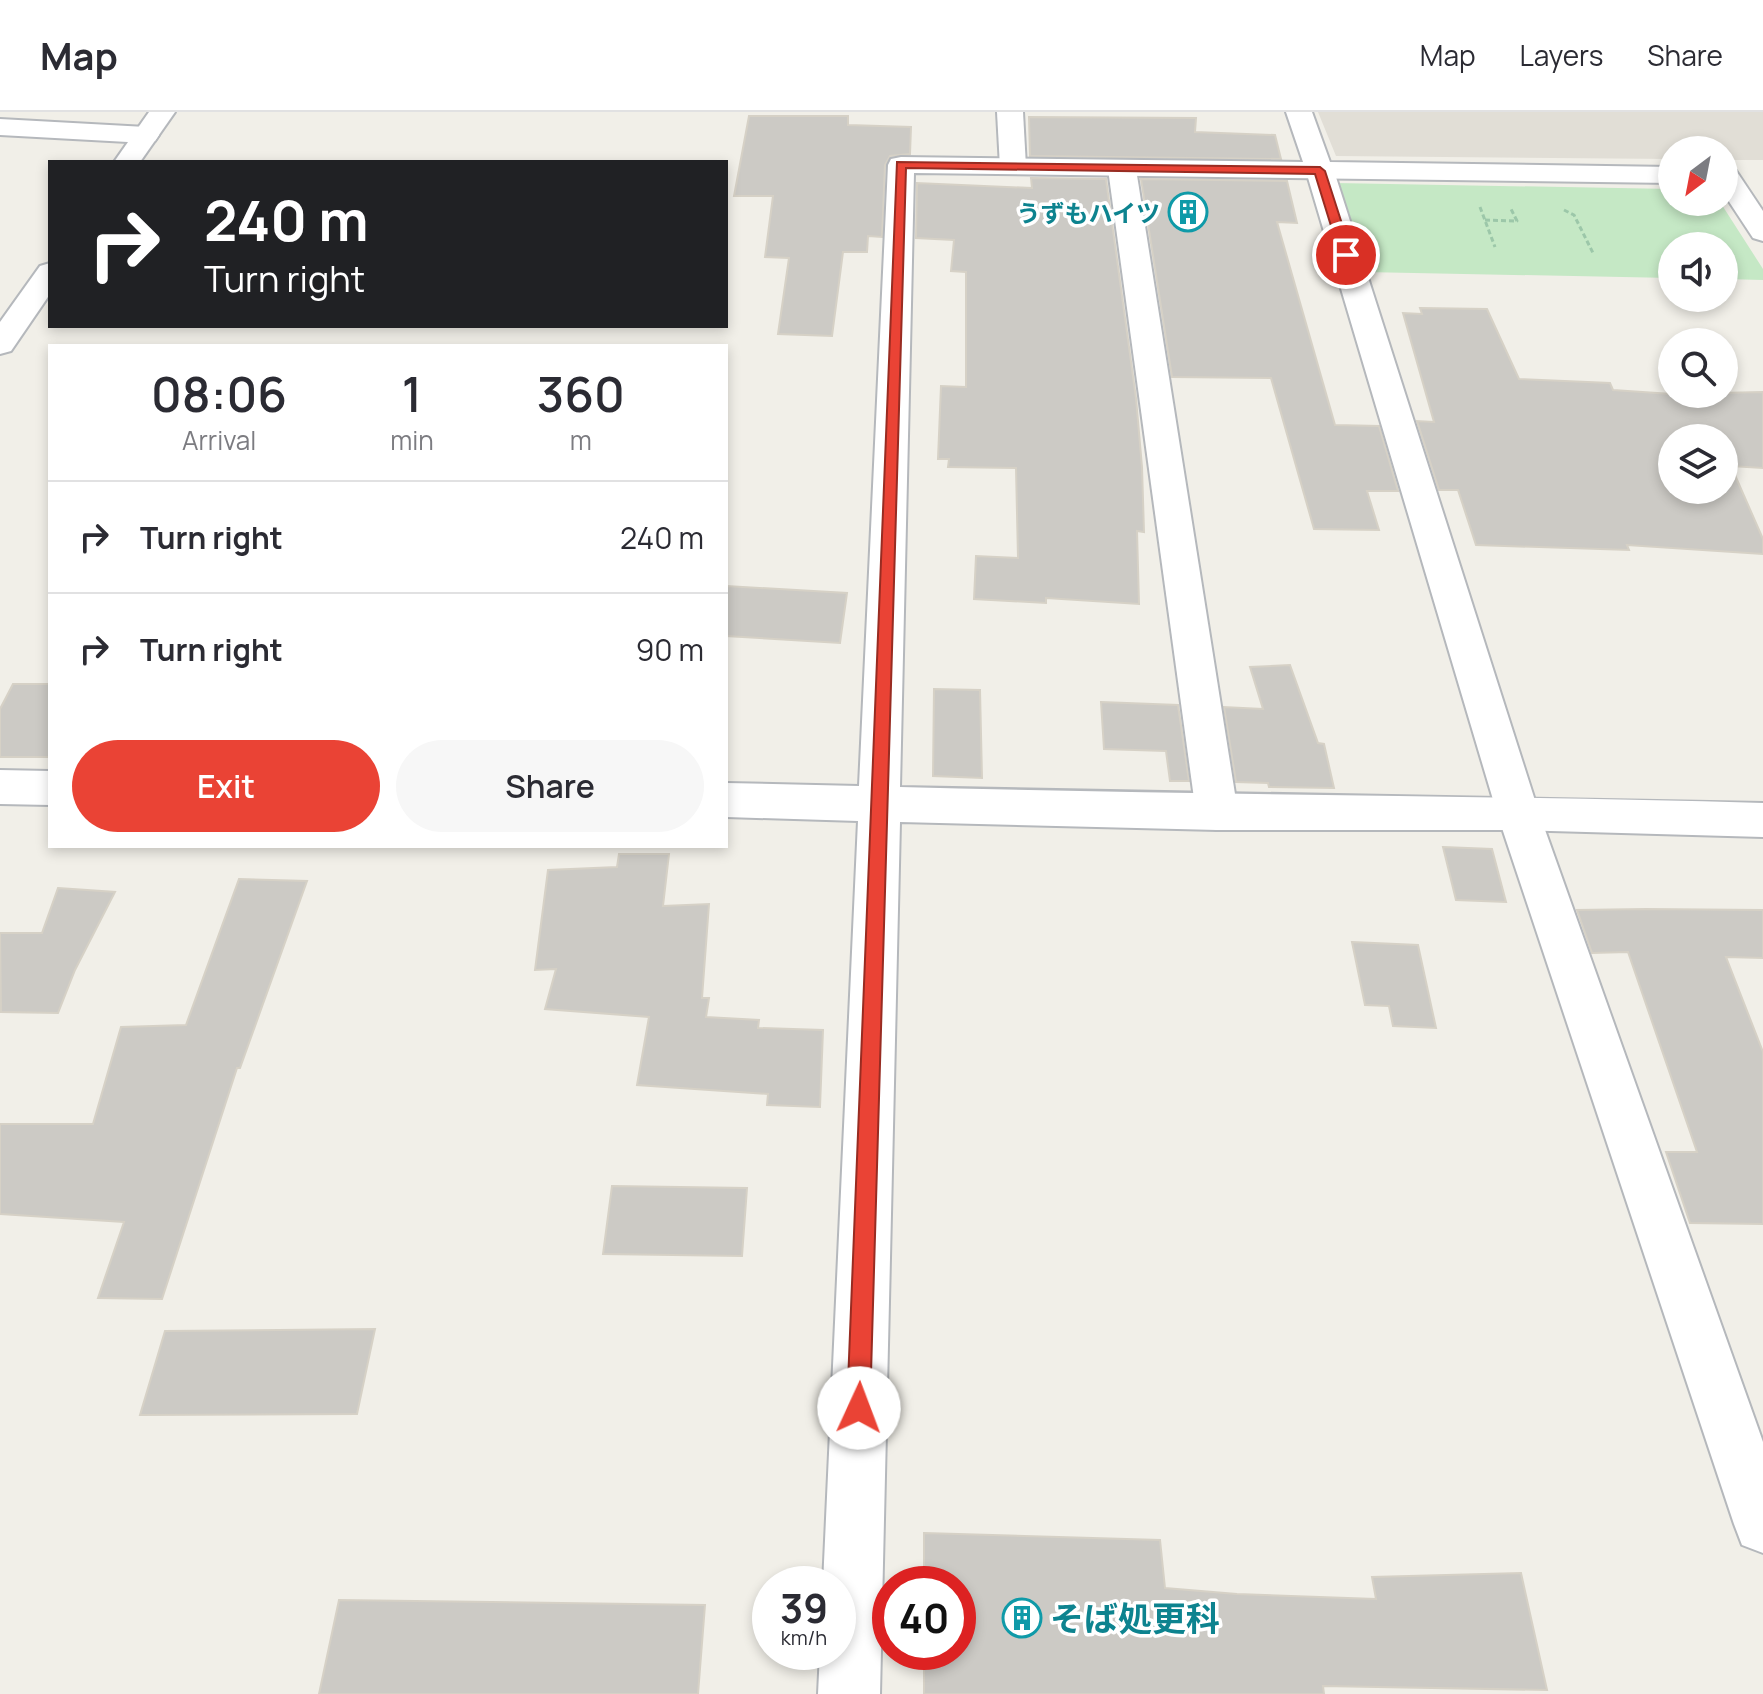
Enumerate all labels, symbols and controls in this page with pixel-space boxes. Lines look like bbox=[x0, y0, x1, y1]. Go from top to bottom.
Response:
text: Map bbox=[40, 29, 118, 81]
text: Map bbox=[1420, 36, 1476, 74]
text: Layers bbox=[1520, 36, 1603, 74]
text: Share bbox=[1647, 36, 1723, 74]
north arrow bbox=[1658, 136, 1738, 216]
map controls bbox=[1658, 136, 1738, 504]
text: 240 m bbox=[204, 181, 369, 258]
building icon: うずもハイツ bbox=[1167, 191, 1209, 233]
icon: right bbox=[72, 192, 176, 296]
place label: うずもハイツ bbox=[1016, 196, 1160, 229]
pin bbox=[1312, 221, 1380, 289]
button: sound bbox=[1658, 232, 1738, 312]
icon: arrive bbox=[1324, 233, 1368, 277]
text: Turn right bbox=[204, 254, 365, 303]
button: search bbox=[1658, 328, 1738, 408]
text: 08:06 bbox=[151, 361, 287, 426]
text: 1 bbox=[402, 361, 422, 426]
text: 360 bbox=[537, 361, 625, 426]
text: Arrival bbox=[182, 422, 256, 458]
text: min bbox=[390, 422, 434, 458]
text: m bbox=[570, 422, 592, 458]
button: layers bbox=[1658, 424, 1738, 504]
icon: right bbox=[72, 515, 116, 559]
text: Turn right bbox=[140, 517, 283, 558]
text: 240 m bbox=[620, 517, 704, 558]
icon: right bbox=[72, 627, 116, 671]
text: Turn right bbox=[140, 629, 283, 670]
text: 90 m bbox=[636, 629, 704, 670]
button: Exit bbox=[72, 740, 380, 832]
button: Share bbox=[396, 740, 704, 832]
position arrow bbox=[817, 1366, 901, 1450]
speed limit sign: 40 bbox=[872, 1566, 976, 1670]
text: 39 bbox=[780, 1580, 828, 1635]
place label: そば処更科 bbox=[1050, 1595, 1220, 1641]
building icon: そば処更科 bbox=[1001, 1597, 1043, 1639]
text: km/h bbox=[781, 1624, 827, 1651]

